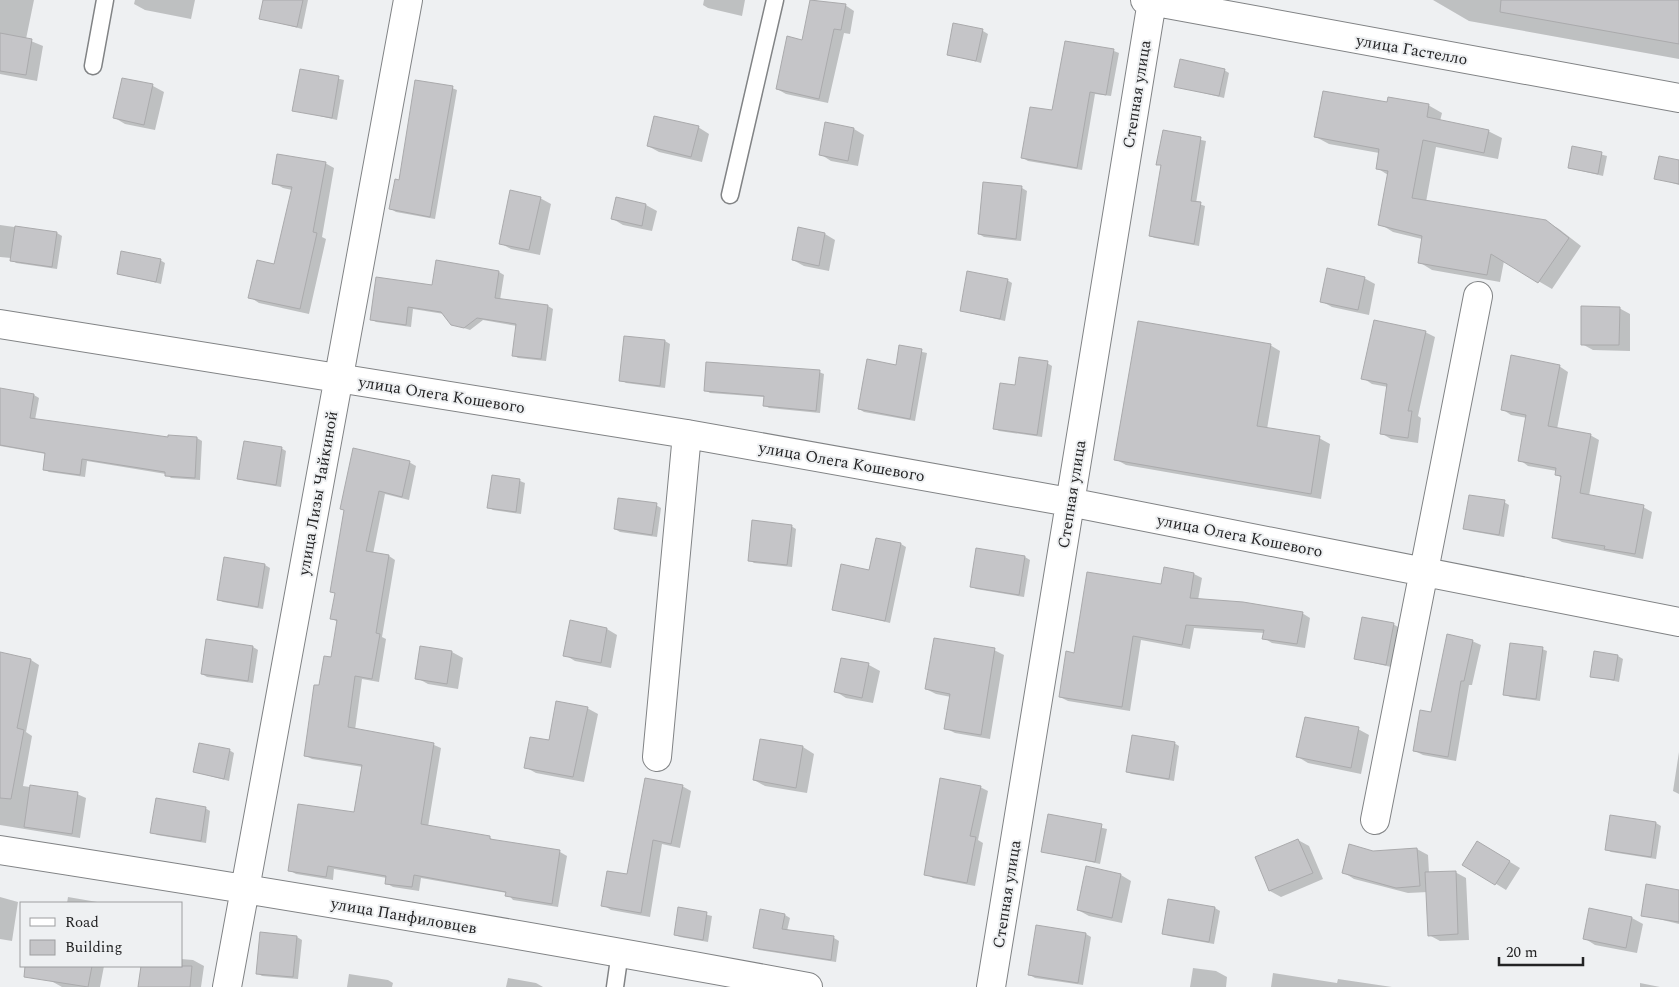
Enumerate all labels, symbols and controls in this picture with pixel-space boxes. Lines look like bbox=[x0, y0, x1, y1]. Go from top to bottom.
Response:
street label: улица Гастелло bbox=[1353, 28, 1469, 72]
street label: Степная улица bbox=[1117, 38, 1157, 150]
street label: улица Олега Кошевого bbox=[356, 370, 527, 420]
street label: улица Лизы Чайкиной bbox=[292, 409, 344, 578]
street label: улица Олега Кошевого bbox=[756, 435, 927, 488]
street label: Степная улица bbox=[1052, 438, 1092, 550]
street label: улица Олега Кошевого bbox=[1154, 508, 1325, 564]
street label: Степная улица bbox=[987, 838, 1027, 950]
street label: улица Панфиловцев bbox=[328, 891, 479, 941]
legend bbox=[20, 902, 182, 967]
text: Road bbox=[65, 911, 99, 934]
scale bar bbox=[1499, 934, 1583, 966]
text: Building bbox=[65, 936, 122, 959]
text: 20 m bbox=[1506, 941, 1538, 964]

